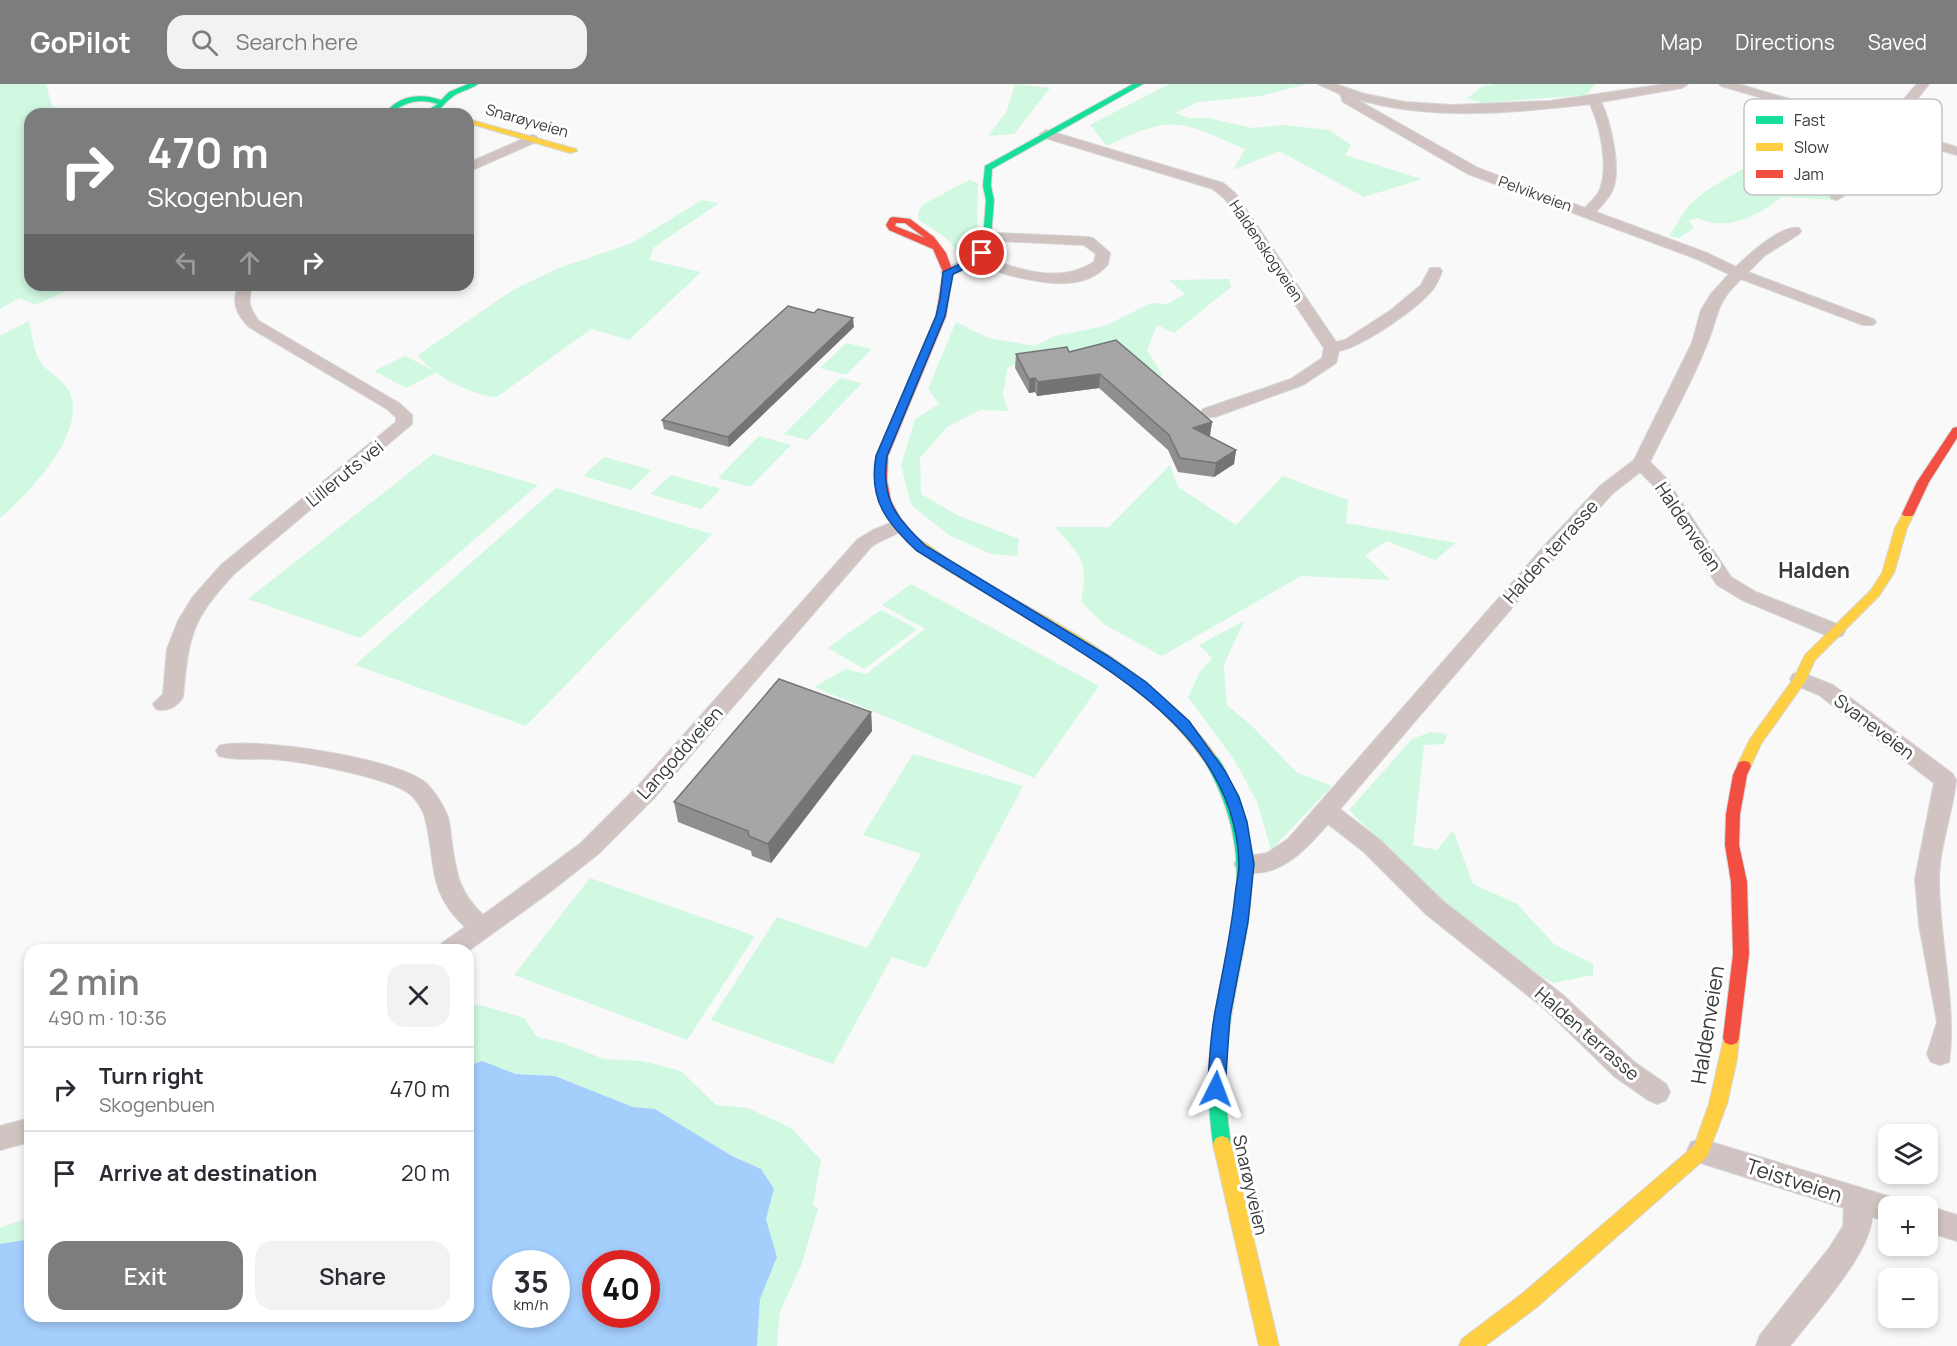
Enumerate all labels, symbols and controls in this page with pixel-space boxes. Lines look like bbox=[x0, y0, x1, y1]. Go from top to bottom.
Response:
search box bbox=[167, 15, 587, 69]
text: GoPilot bbox=[30, 23, 131, 61]
icon: search bbox=[188, 26, 221, 59]
text: Search here bbox=[236, 27, 358, 57]
text: Map bbox=[1661, 28, 1702, 56]
text: Directions bbox=[1735, 28, 1835, 56]
text: Saved bbox=[1868, 28, 1927, 56]
street label: Snarøyveien bbox=[483, 99, 571, 142]
legend bbox=[1744, 99, 1942, 195]
text: Fast bbox=[1794, 109, 1825, 131]
text: 470 m bbox=[147, 123, 269, 181]
icon: right bbox=[48, 132, 126, 210]
text: Slow bbox=[1794, 136, 1829, 158]
text: Jam bbox=[1794, 163, 1824, 185]
street label: Pelvikveien bbox=[1495, 171, 1575, 217]
text: Skogenbuen bbox=[147, 178, 304, 215]
street label: Haldenskogveien bbox=[1225, 196, 1308, 306]
pin bbox=[956, 227, 1007, 278]
icon: arrive bbox=[965, 236, 998, 269]
icon: left bbox=[170, 246, 203, 279]
icon: ahead bbox=[233, 246, 266, 279]
icon: right bbox=[296, 246, 329, 279]
street label: Lilleruts vei bbox=[301, 435, 388, 512]
street label: Haldenveien bbox=[1650, 477, 1727, 576]
street label: Halden terrasse bbox=[1497, 495, 1603, 608]
district label: Halden bbox=[1778, 556, 1850, 584]
street label: Svaneveien bbox=[1829, 688, 1920, 764]
street label: Langoddveien bbox=[631, 701, 727, 804]
text: 2 min bbox=[48, 957, 140, 1006]
button: close bbox=[387, 964, 450, 1027]
street label: Haldenveien bbox=[1684, 964, 1730, 1086]
street label: Halden terrasse bbox=[1530, 981, 1645, 1085]
text: 490 m · 10:36 bbox=[48, 1004, 167, 1031]
position arrow bbox=[1184, 1057, 1248, 1121]
text: Turn right bbox=[99, 1061, 204, 1091]
icon: right bbox=[48, 1073, 81, 1106]
text: 470 m bbox=[390, 1074, 450, 1104]
text: Skogenbuen bbox=[99, 1091, 215, 1118]
map controls bbox=[1878, 1124, 1938, 1328]
button: layers bbox=[1878, 1124, 1938, 1184]
street label: Snarøyveien bbox=[1228, 1132, 1274, 1237]
street label: Teistveien bbox=[1743, 1151, 1846, 1209]
icon: arrive bbox=[48, 1157, 81, 1190]
text: Arrive at destination bbox=[99, 1158, 317, 1188]
text: 20 m bbox=[401, 1158, 450, 1188]
button: + bbox=[1878, 1196, 1938, 1256]
button: Exit bbox=[48, 1241, 243, 1310]
button: Share bbox=[255, 1241, 450, 1310]
speed limit sign: 40 bbox=[582, 1250, 660, 1328]
text: 35 bbox=[513, 1261, 549, 1302]
button: − bbox=[1878, 1268, 1938, 1328]
text: km/h bbox=[514, 1294, 548, 1315]

